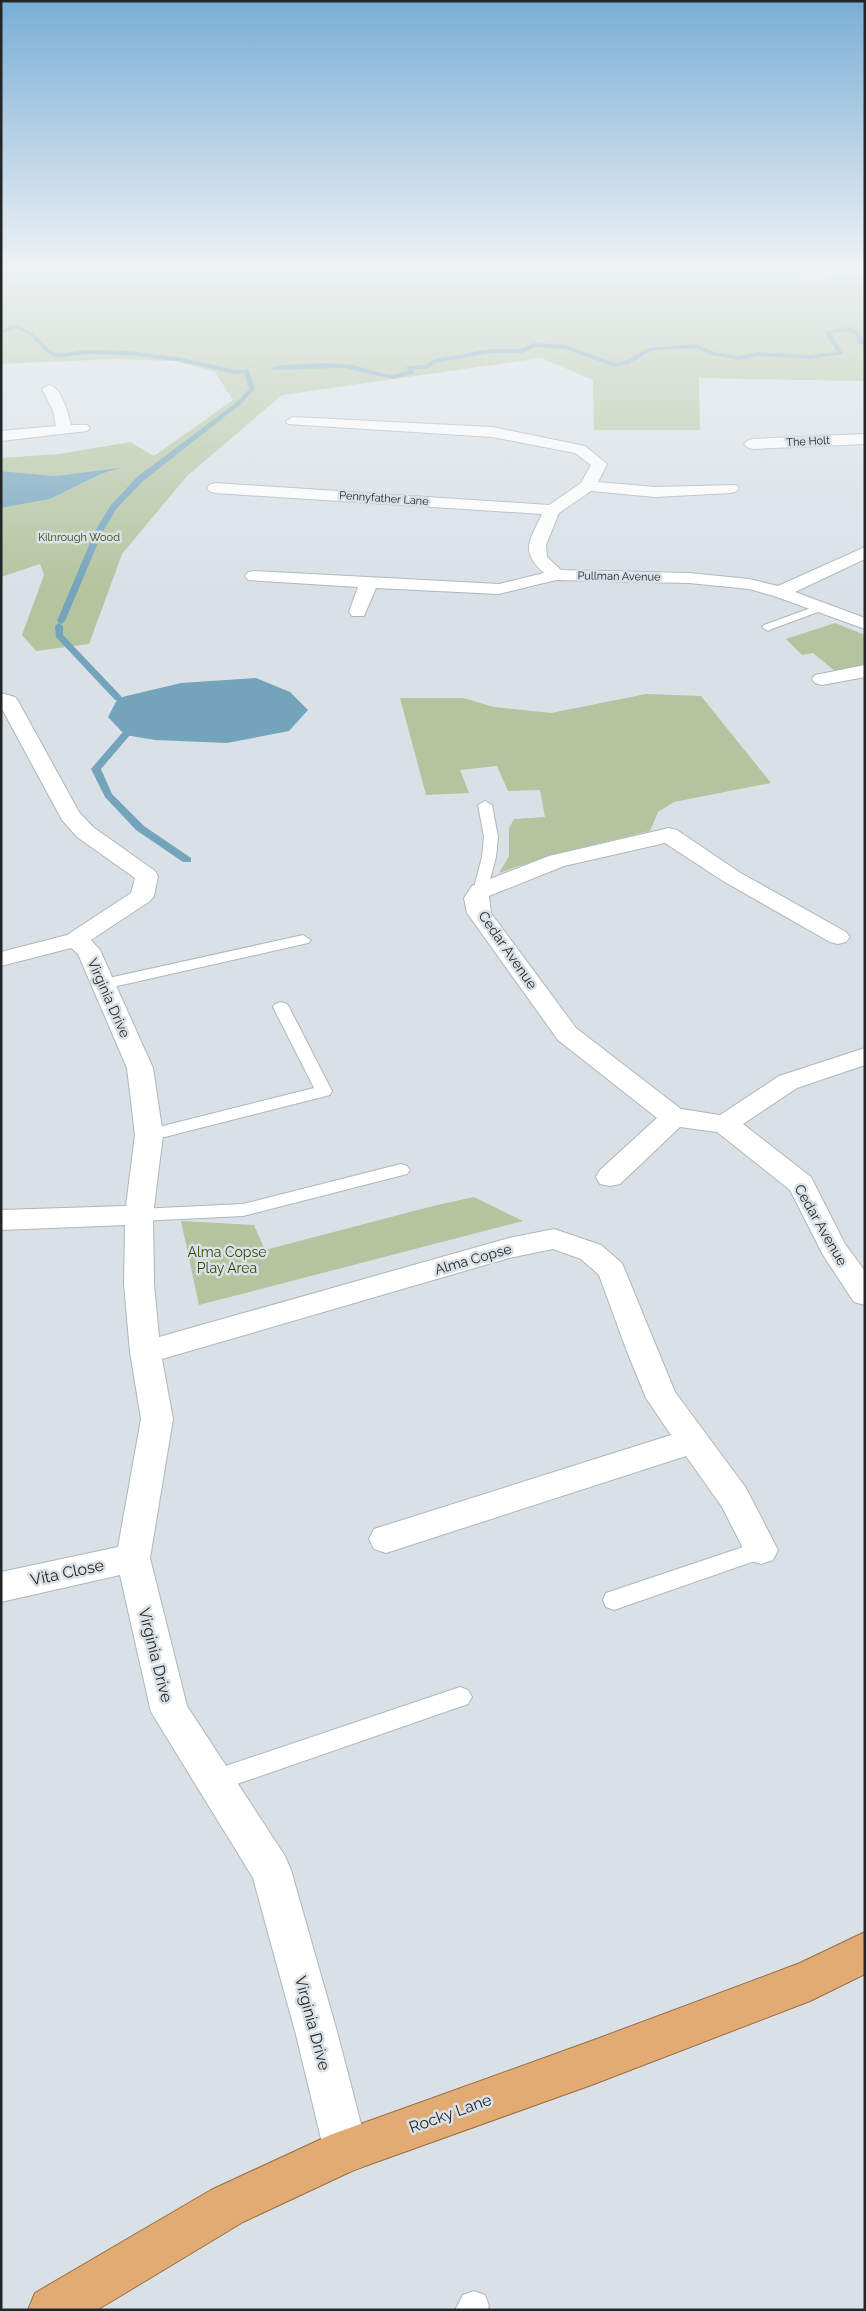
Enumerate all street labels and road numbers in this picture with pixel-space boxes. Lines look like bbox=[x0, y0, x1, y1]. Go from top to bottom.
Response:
street label: The Holt bbox=[786, 434, 830, 449]
street label: Pennyfather Lane bbox=[339, 489, 430, 508]
street label: Pullman Avenue bbox=[577, 569, 661, 584]
street label: Cedar Avenue bbox=[475, 908, 541, 992]
street label: Virginia Drive bbox=[84, 956, 134, 1040]
street label: Cedar Avenue bbox=[791, 1182, 851, 1268]
street label: Alma Copse bbox=[433, 1240, 513, 1278]
street label: Vita Close bbox=[29, 1555, 106, 1590]
street label: Virginia Drive bbox=[135, 1606, 176, 1704]
street label: Virginia Drive bbox=[291, 1974, 334, 2072]
street label: Rocky Lane bbox=[406, 2090, 494, 2137]

